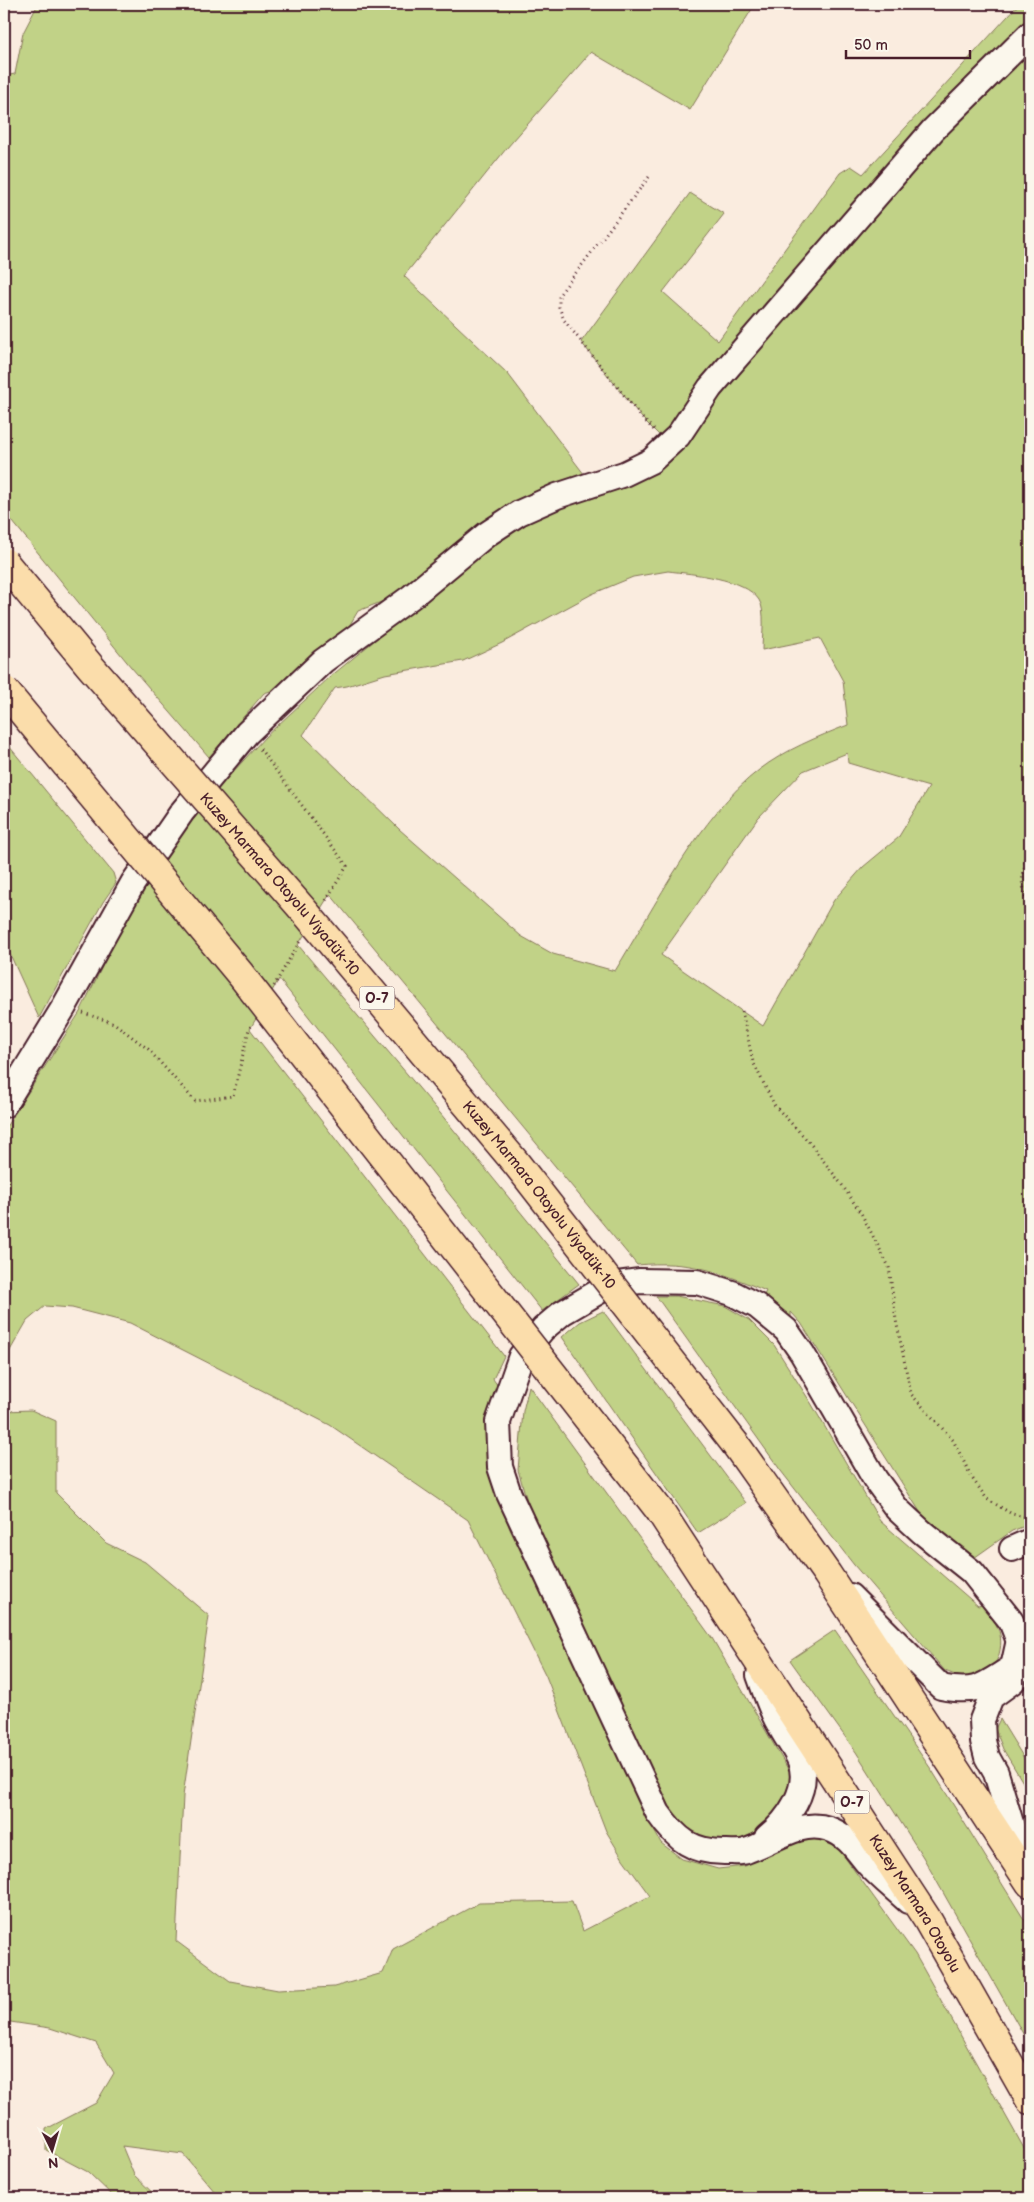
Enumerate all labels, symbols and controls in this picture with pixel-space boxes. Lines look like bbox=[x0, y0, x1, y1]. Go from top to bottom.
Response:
scale bar bbox=[846, 28, 970, 60]
text: 50 m bbox=[854, 36, 888, 55]
street label: Kuzey Marmara Otoyolu Viyadük-10 bbox=[196, 789, 364, 979]
road number: O-7 bbox=[360, 986, 394, 1010]
street label: Kuzey Marmara Otoyolu Viyadük-10 bbox=[458, 1097, 620, 1293]
road number: O-7 bbox=[834, 1790, 870, 1814]
street label: Kuzey Marmara Otoyolu bbox=[865, 1831, 965, 1976]
north arrow bbox=[28, 2124, 78, 2174]
text: N bbox=[47, 2154, 59, 2171]

